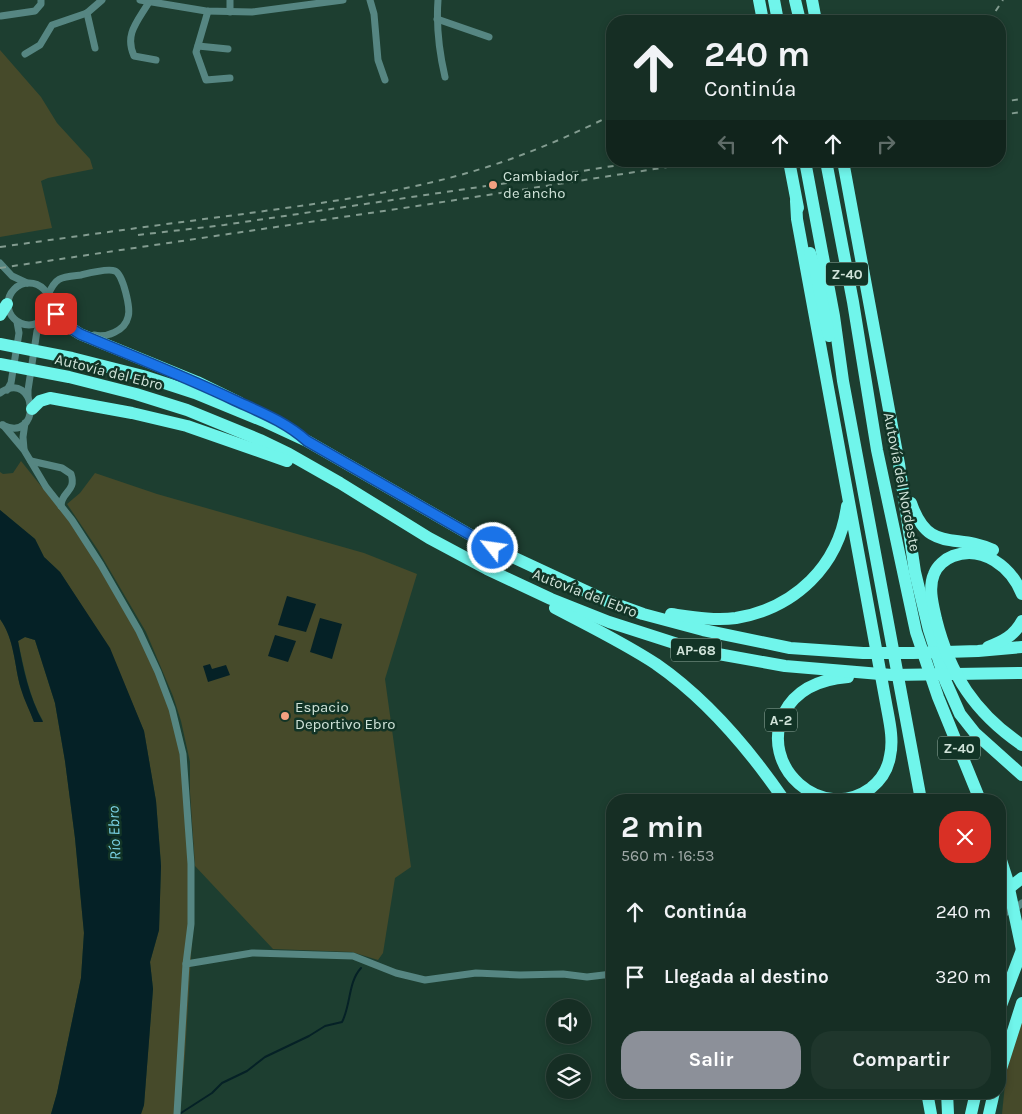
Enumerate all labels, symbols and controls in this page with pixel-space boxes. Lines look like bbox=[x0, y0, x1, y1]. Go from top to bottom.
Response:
text: 240 m bbox=[704, 34, 810, 75]
icon: ahead bbox=[621, 35, 686, 100]
text: Continúa bbox=[704, 76, 796, 102]
icon: left bbox=[713, 130, 741, 158]
icon: ahead bbox=[766, 130, 794, 158]
icon: ahead bbox=[819, 130, 847, 158]
icon: right bbox=[872, 130, 900, 158]
place label: Cambiador de ancho bbox=[503, 167, 579, 202]
marker: Cambiador de ancho bbox=[487, 179, 499, 191]
road number: Z-40 bbox=[826, 262, 868, 286]
pin bbox=[35, 293, 77, 335]
icon: arrive bbox=[42, 300, 70, 328]
street label: Autovía del Ebro bbox=[53, 350, 165, 394]
street label: Autovía del Nordeste bbox=[880, 411, 924, 553]
position arrow bbox=[466, 521, 518, 573]
street label: Autovía del Ebro bbox=[530, 565, 640, 621]
road number: AP-68 bbox=[671, 638, 721, 662]
place label: Espacio Deportivo Ebro bbox=[295, 698, 395, 733]
road number: A-2 bbox=[765, 708, 797, 732]
marker: Espacio Deportivo Ebro bbox=[279, 710, 291, 722]
road number: Z-40 bbox=[938, 736, 980, 760]
water label: Río Ebro bbox=[104, 805, 124, 860]
text: 2 min bbox=[621, 809, 704, 845]
button: close bbox=[939, 811, 991, 863]
text: 560 m · 16:53 bbox=[621, 846, 715, 865]
icon: ahead bbox=[621, 898, 649, 926]
text: Continúa bbox=[664, 901, 747, 923]
text: 240 m bbox=[936, 901, 991, 923]
icon: arrive bbox=[621, 963, 649, 991]
text: Llegada al destino bbox=[664, 966, 829, 988]
text: 320 m bbox=[935, 966, 991, 988]
map controls bbox=[546, 999, 591, 1099]
button: sound bbox=[546, 999, 591, 1044]
button: Salir bbox=[621, 1031, 801, 1089]
button: Compartir bbox=[811, 1031, 991, 1089]
button: layers bbox=[546, 1054, 591, 1099]

